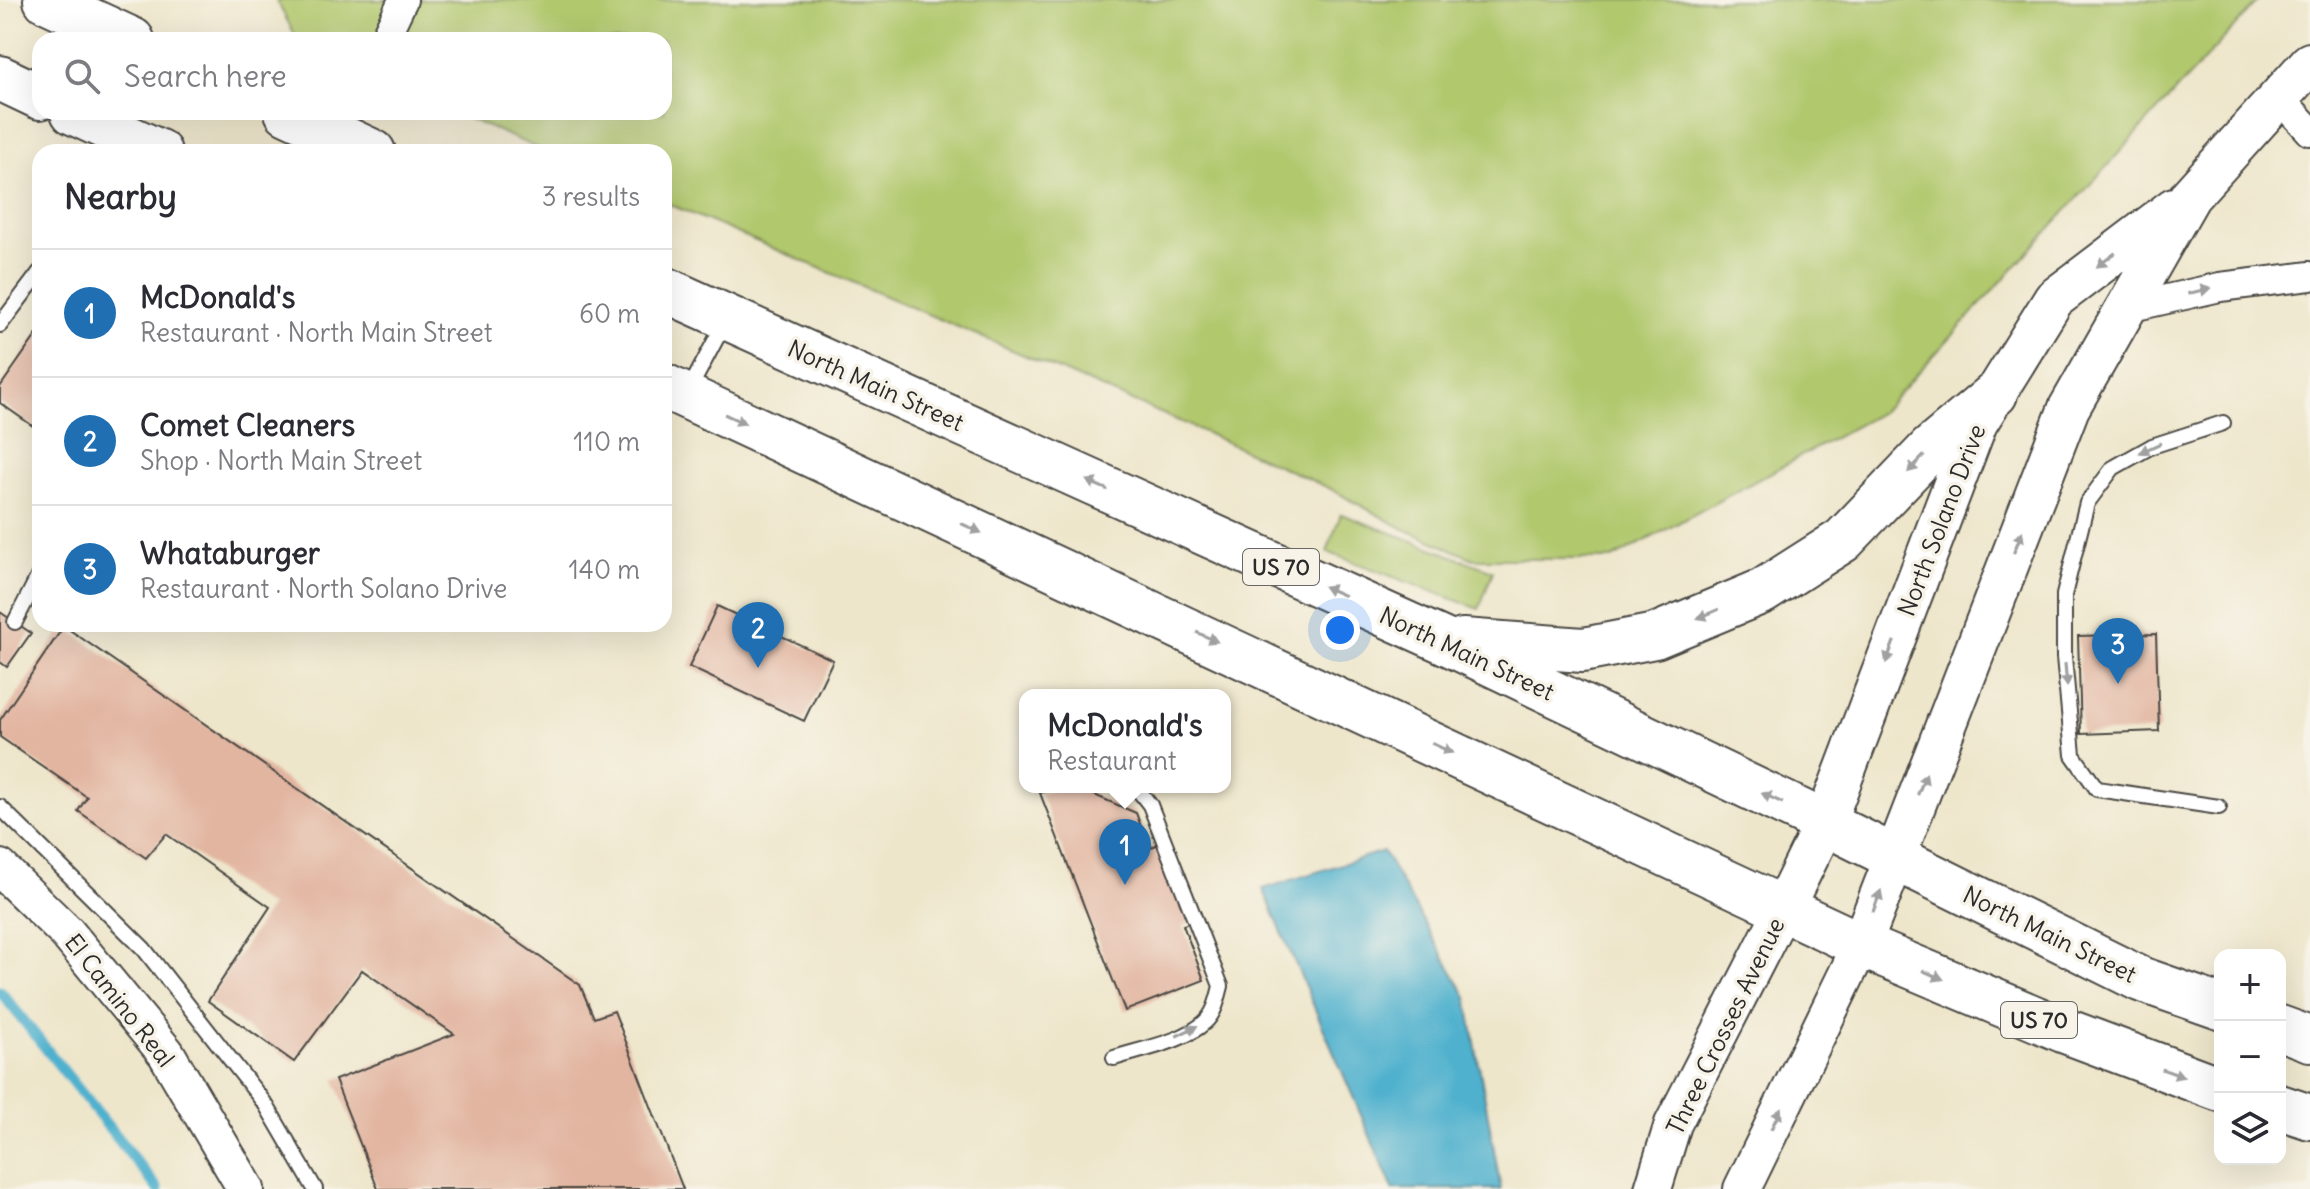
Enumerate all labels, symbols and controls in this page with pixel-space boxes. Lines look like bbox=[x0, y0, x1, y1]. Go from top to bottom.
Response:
search box bbox=[32, 32, 672, 120]
icon: search bbox=[60, 54, 104, 98]
text: Search here bbox=[124, 57, 287, 95]
text: Nearby bbox=[64, 175, 177, 218]
text: 3 results bbox=[542, 180, 640, 213]
one-way arrow bbox=[2096, 251, 2116, 267]
text: McDonald's bbox=[140, 278, 295, 316]
one-way arrow bbox=[2187, 285, 2212, 297]
text: 1 bbox=[85, 297, 95, 330]
text: 60 m bbox=[579, 297, 640, 330]
text: Restaurant · North Main Street bbox=[140, 316, 493, 349]
street label: North Main Street bbox=[783, 333, 969, 437]
text: Comet Cleaners bbox=[140, 406, 355, 444]
one-way arrow bbox=[723, 412, 746, 426]
street label: North Solano Drive bbox=[1891, 420, 1991, 620]
text: 2 bbox=[83, 425, 97, 458]
text: 110 m bbox=[573, 425, 640, 458]
one-way arrow bbox=[2138, 441, 2162, 455]
text: Shop · North Main Street bbox=[140, 444, 422, 477]
one-way arrow bbox=[1907, 454, 1926, 473]
one-way arrow bbox=[1086, 478, 1109, 492]
one-way arrow bbox=[959, 521, 982, 535]
one-way arrow bbox=[2011, 530, 2024, 554]
text: Whataburger bbox=[140, 534, 320, 572]
road number: US 70 bbox=[1243, 549, 1319, 585]
text: 3 bbox=[83, 553, 97, 586]
text: 140 m bbox=[569, 553, 640, 586]
text: Restaurant · North Solano Drive bbox=[140, 572, 507, 605]
one-way arrow bbox=[1323, 585, 1346, 598]
street label: North Main Street bbox=[1375, 599, 1559, 707]
pin: 2 bbox=[732, 602, 784, 668]
one-way arrow bbox=[1696, 607, 1720, 620]
your location bbox=[1320, 610, 1360, 650]
pin: 3 bbox=[2092, 618, 2144, 684]
one-way arrow bbox=[1195, 631, 1218, 644]
one-way arrow bbox=[1883, 640, 1896, 664]
one-way arrow bbox=[2060, 663, 2073, 688]
popup bbox=[1019, 689, 1231, 793]
text: McDonald's bbox=[1047, 706, 1203, 744]
one-way arrow bbox=[1430, 741, 1454, 755]
text: Restaurant bbox=[1047, 744, 1177, 777]
one-way arrow bbox=[1915, 772, 1928, 796]
one-way arrow bbox=[1761, 791, 1784, 805]
pin: 1 bbox=[1099, 819, 1151, 885]
street label: North Main Street bbox=[1958, 879, 2142, 989]
one-way arrow bbox=[1871, 888, 1883, 912]
street label: Three Crosses Avenue bbox=[1659, 913, 1791, 1139]
street label: El Camino Real bbox=[59, 927, 181, 1073]
map controls bbox=[2214, 949, 2286, 1165]
button: + bbox=[2214, 949, 2286, 1021]
one-way arrow bbox=[1921, 969, 1945, 982]
road number: US 70 bbox=[2001, 1002, 2077, 1038]
button: − bbox=[2214, 1021, 2286, 1093]
one-way arrow bbox=[1176, 1024, 1199, 1038]
one-way arrow bbox=[2161, 1067, 2185, 1080]
button: layers bbox=[2214, 1093, 2286, 1165]
one-way arrow bbox=[1769, 1107, 1783, 1130]

